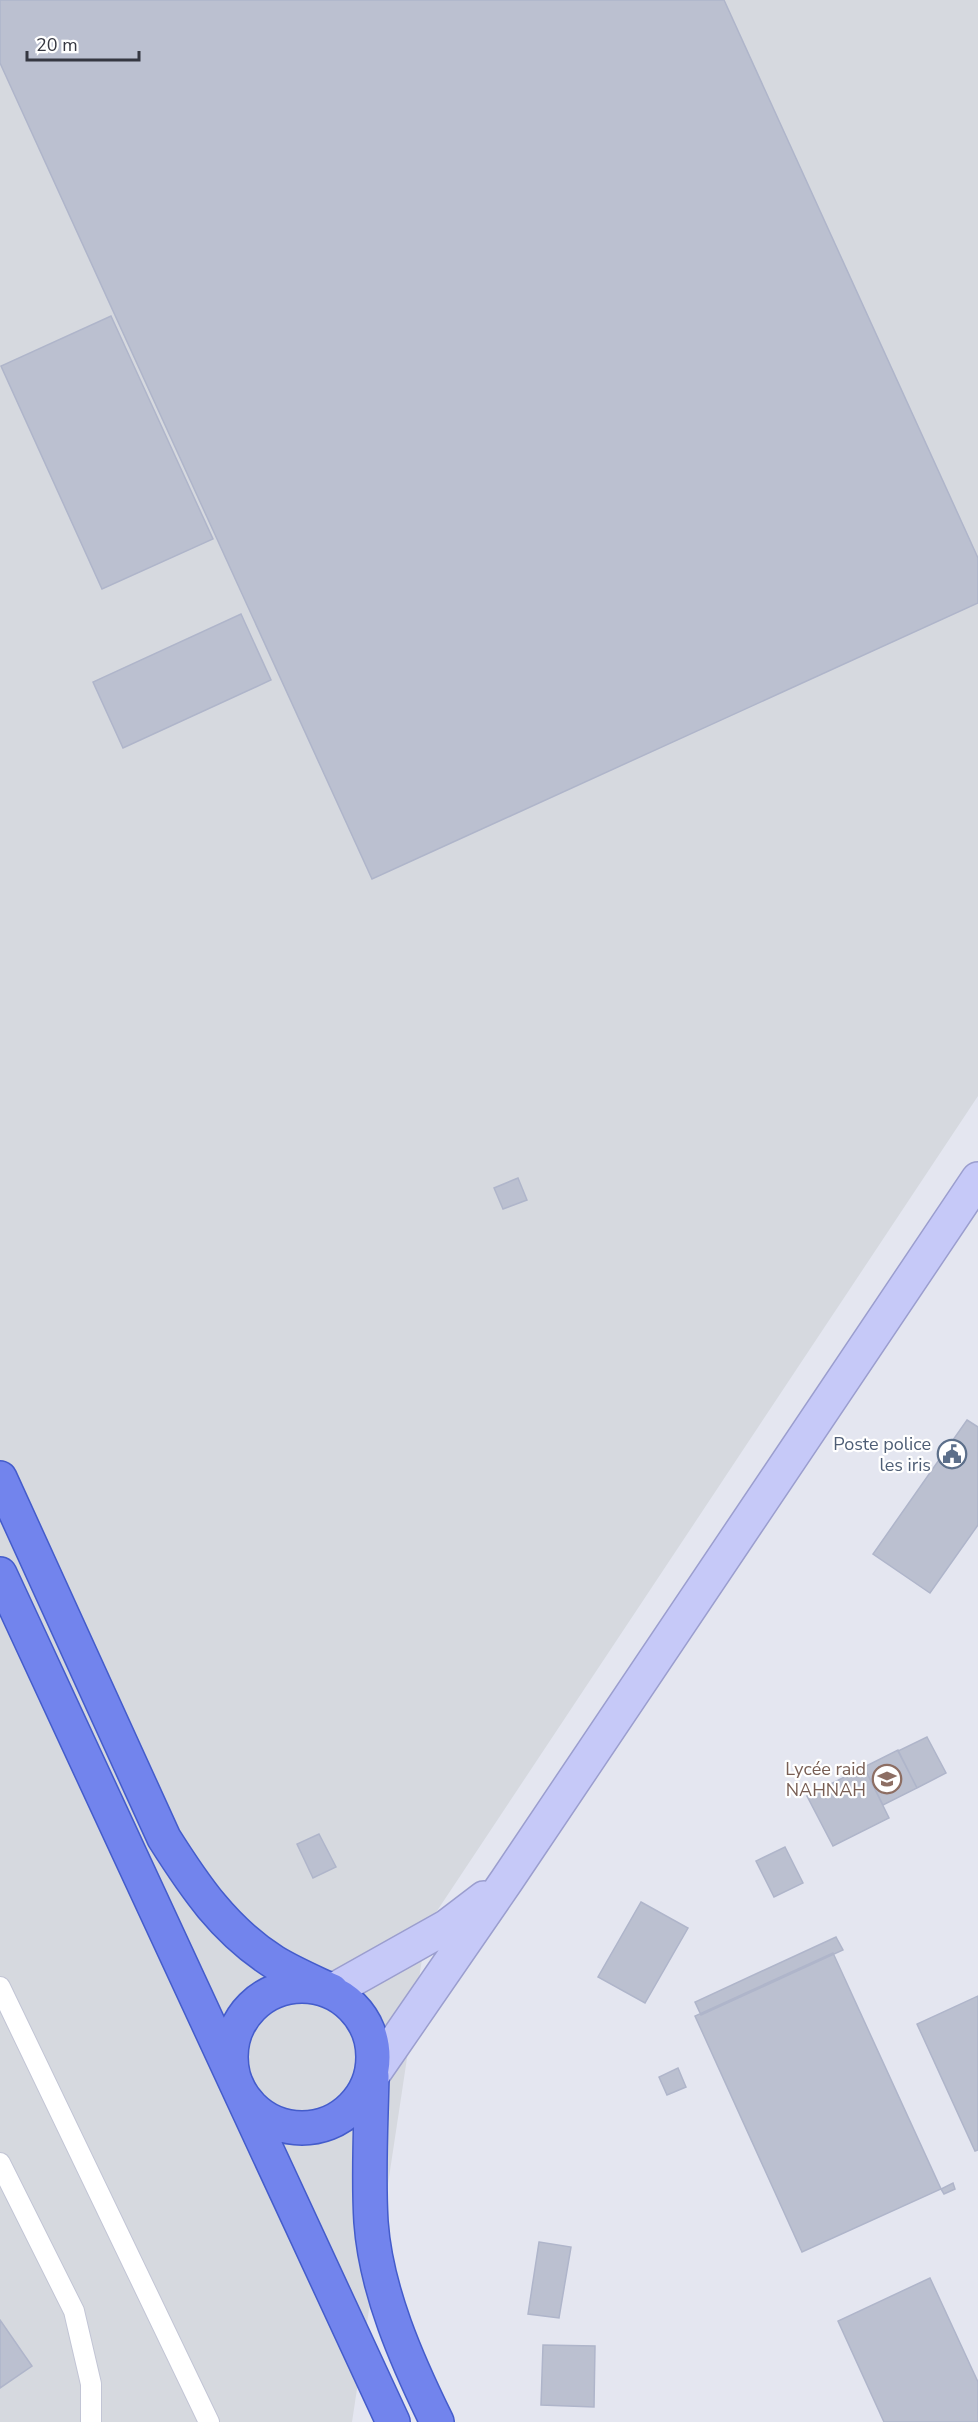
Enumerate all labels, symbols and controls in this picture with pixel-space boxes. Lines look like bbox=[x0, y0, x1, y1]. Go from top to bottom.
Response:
scale bar bbox=[27, 24, 140, 62]
text: 20 m bbox=[36, 33, 78, 57]
place label: Poste police les iris bbox=[833, 1432, 931, 1477]
public building icon: Poste police les iris bbox=[936, 1438, 968, 1470]
place label: Lycée raid NAHNAH bbox=[785, 1757, 866, 1802]
school or university icon: Lycée raid NAHNAH bbox=[871, 1763, 903, 1795]

